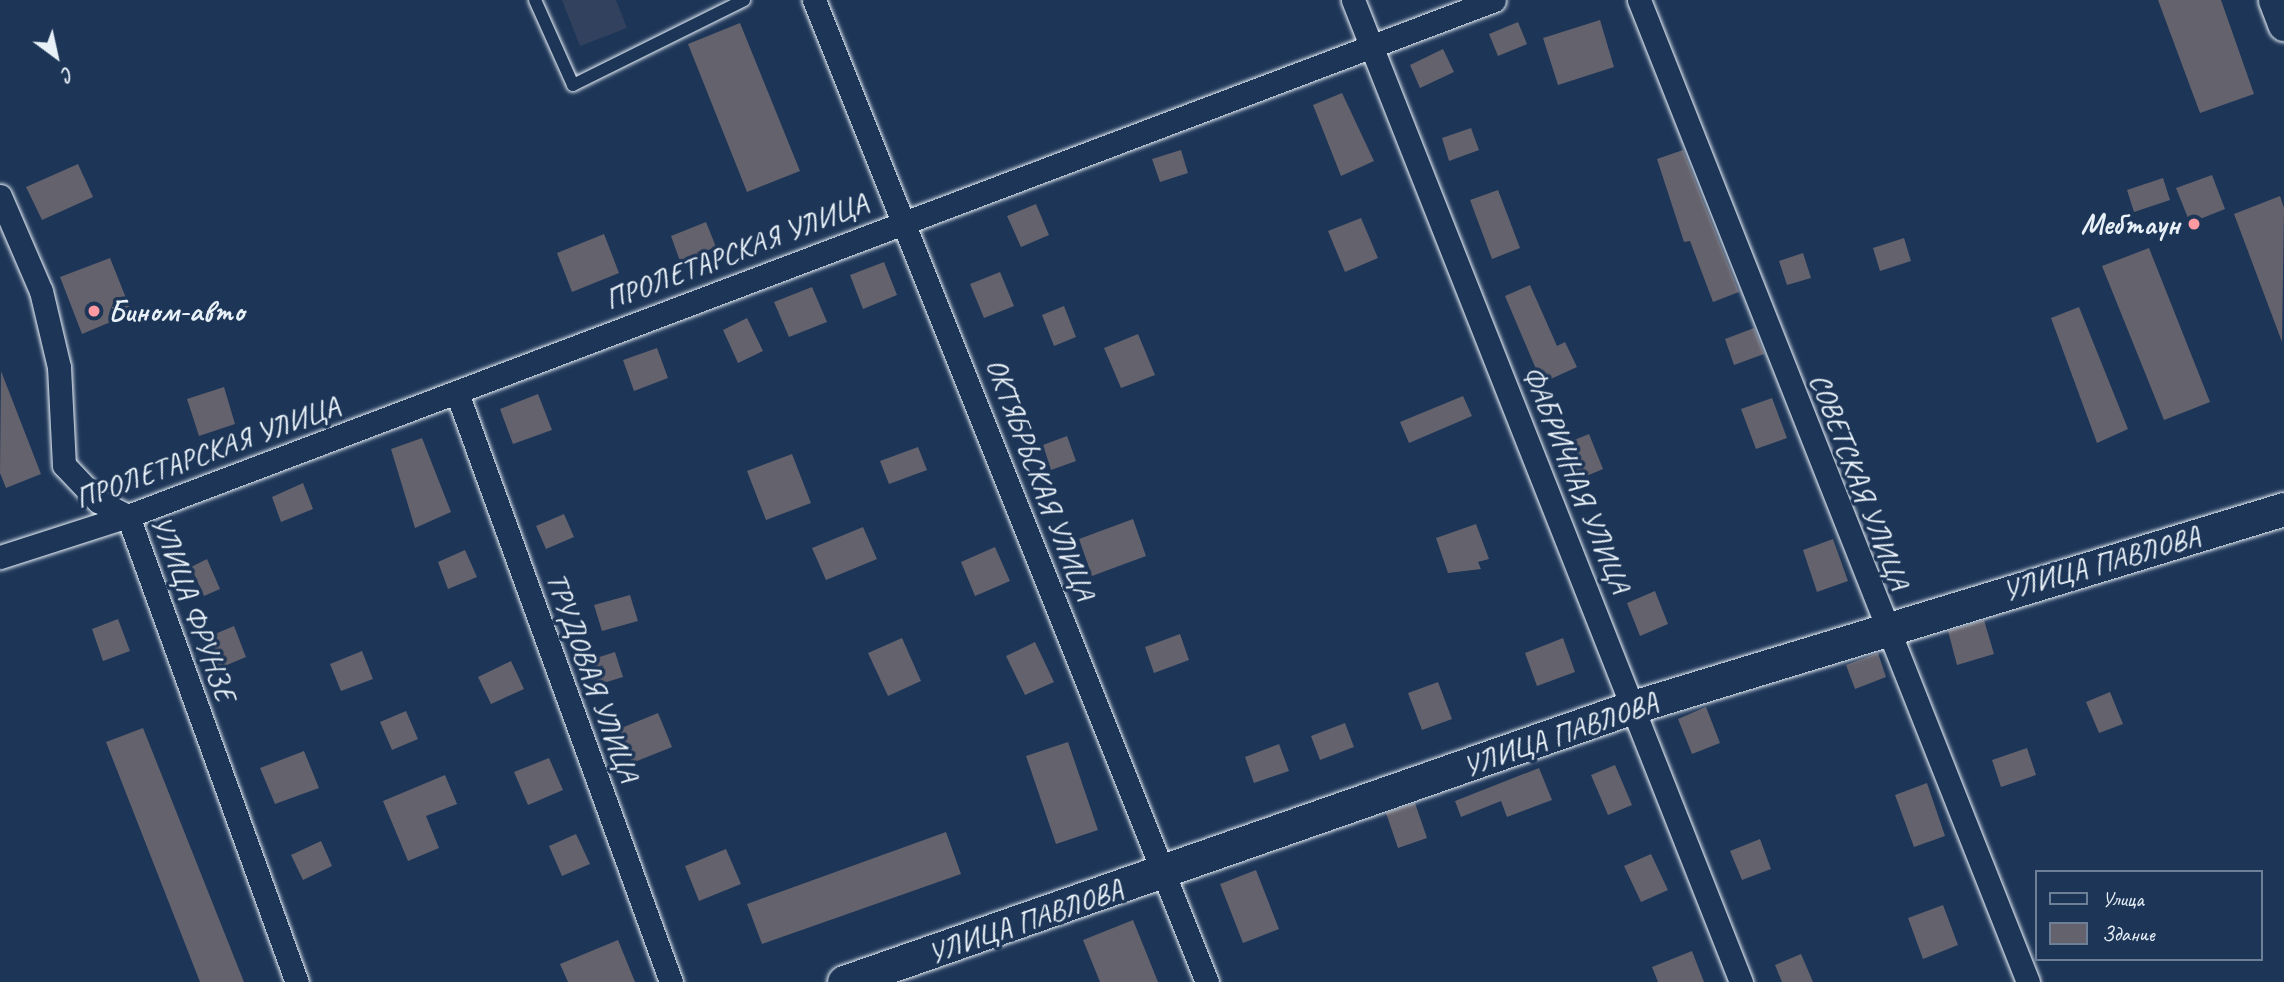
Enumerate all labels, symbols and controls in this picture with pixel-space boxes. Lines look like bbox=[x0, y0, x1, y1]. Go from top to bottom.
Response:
north arrow bbox=[21, 21, 91, 91]
text: С bbox=[57, 61, 78, 86]
street label: ПРОЛЕТАРСКАЯ УЛИЦА bbox=[600, 184, 872, 318]
place label: Мебтаун bbox=[2081, 206, 2180, 242]
marker: Мебтаун bbox=[2186, 216, 2202, 232]
place label: Бином-авто bbox=[108, 293, 244, 329]
marker: Бином-авто bbox=[86, 303, 102, 319]
street label: ОКТЯБРЬСКАЯ УЛИЦА bbox=[978, 353, 1104, 605]
street label: ФАБРИЧНАЯ УЛИЦА bbox=[1515, 361, 1639, 597]
street label: СОВЕТСКАЯ УЛИЦА bbox=[1802, 368, 1918, 594]
street label: ПРОЛЕТАРСКАЯ УЛИЦА bbox=[70, 387, 344, 517]
street label: УЛИЦА ФРУНЗЕ bbox=[144, 512, 244, 704]
street label: УЛИЦА ПАВЛОВА bbox=[1998, 517, 2204, 609]
street label: ТРУДОВАЯ УЛИЦА bbox=[538, 567, 648, 787]
street label: УЛИЦА ПАВЛОВА bbox=[1457, 684, 1663, 784]
legend bbox=[2036, 870, 2263, 961]
street label: УЛИЦА ПАВЛОВА bbox=[922, 871, 1128, 971]
text: Улица bbox=[2102, 886, 2144, 912]
text: Здание bbox=[2102, 921, 2155, 947]

